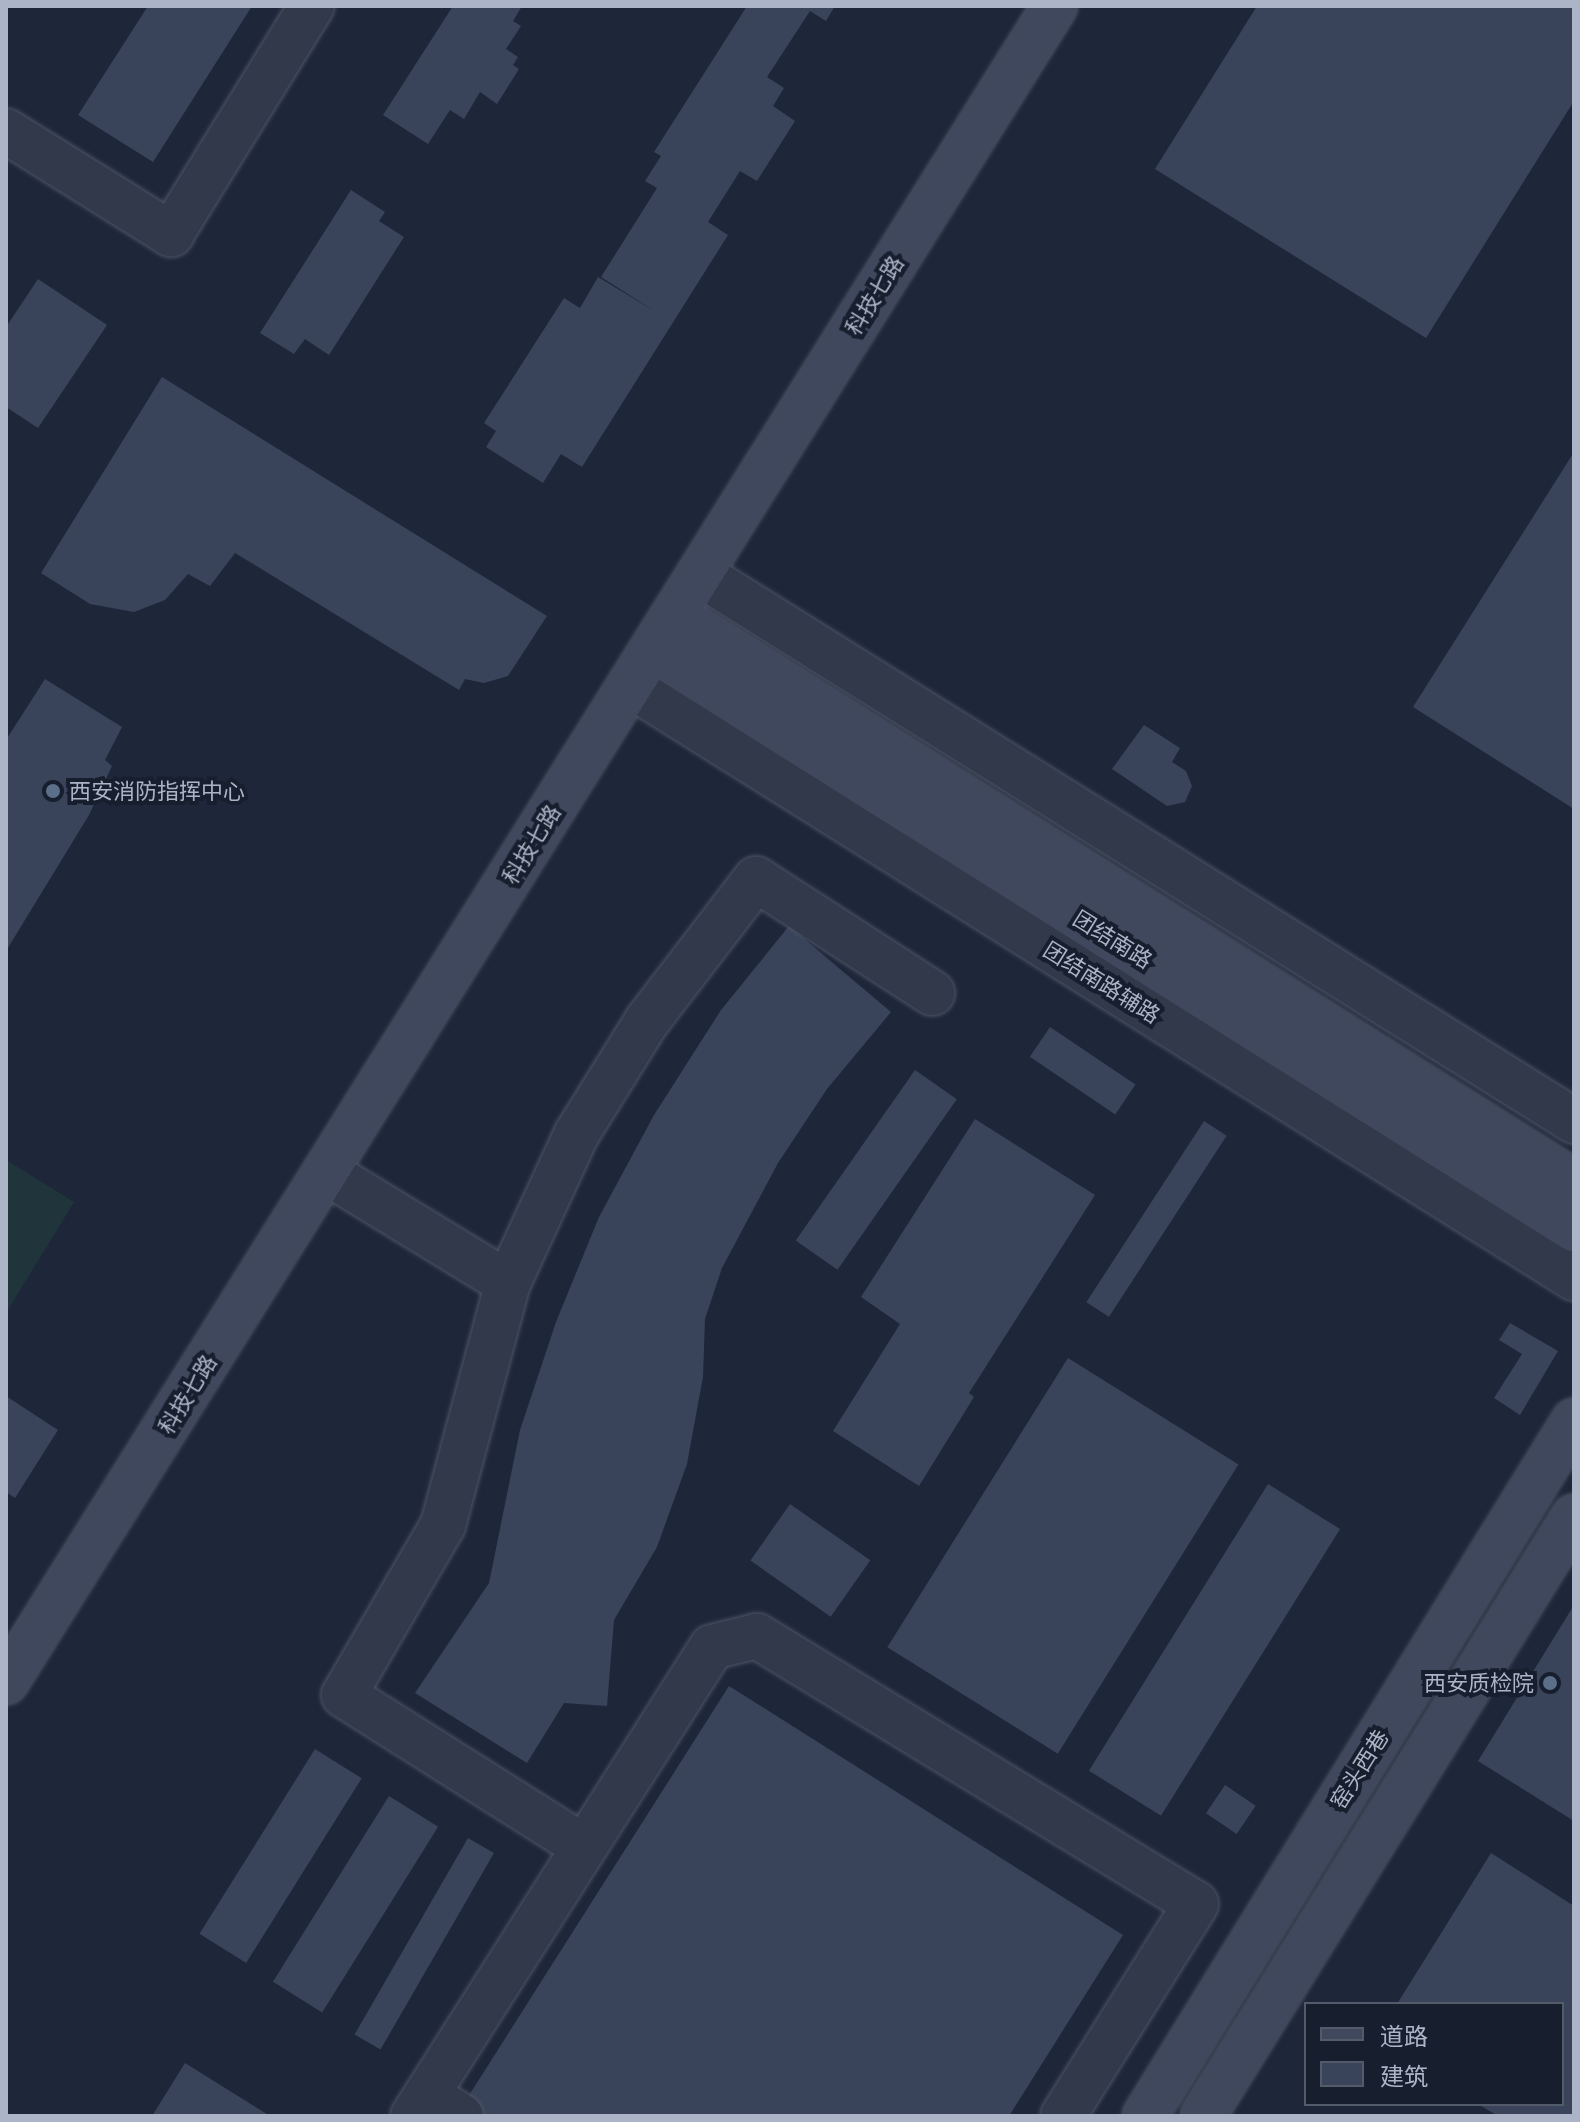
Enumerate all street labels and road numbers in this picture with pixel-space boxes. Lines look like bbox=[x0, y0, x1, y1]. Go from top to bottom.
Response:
street label: 科技七路 bbox=[839, 251, 909, 339]
street label: 科技七路 bbox=[496, 800, 566, 888]
street label: 团结南路 bbox=[1069, 904, 1157, 974]
street label: 团结南路辅路 bbox=[1039, 936, 1165, 1028]
street label: 科技七路 bbox=[152, 1350, 222, 1438]
street label: 窑头西巷 bbox=[1324, 1725, 1394, 1813]

